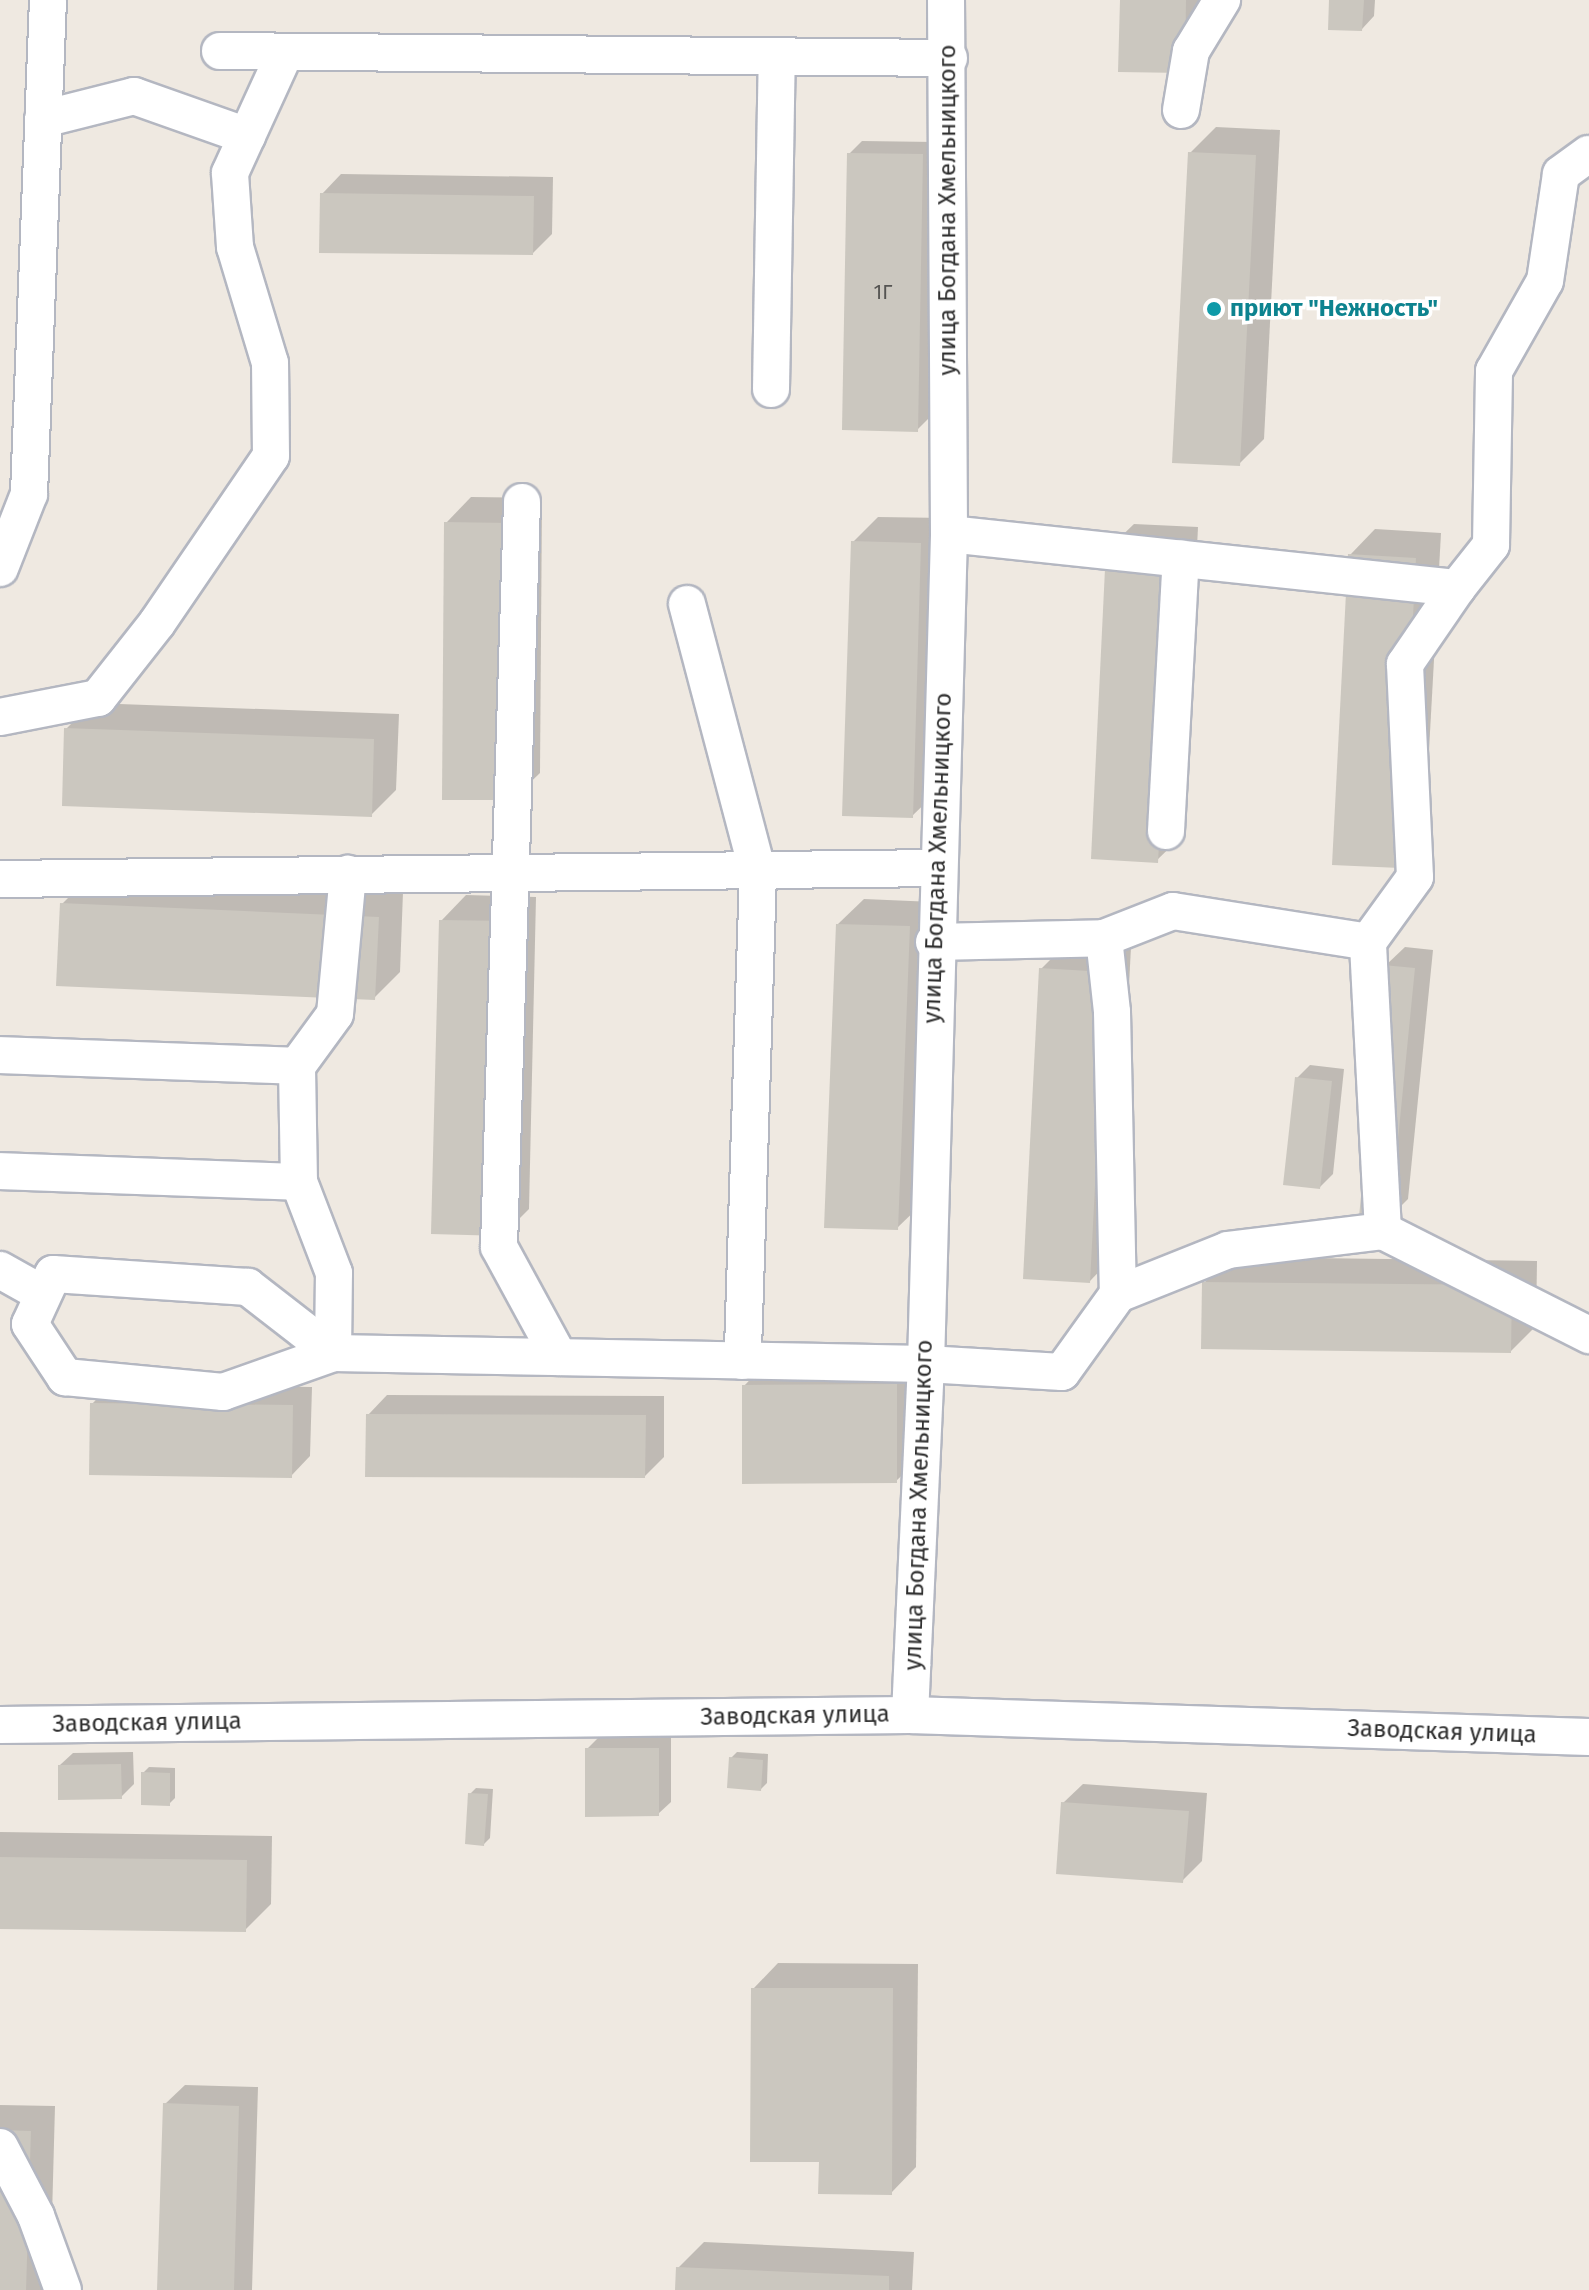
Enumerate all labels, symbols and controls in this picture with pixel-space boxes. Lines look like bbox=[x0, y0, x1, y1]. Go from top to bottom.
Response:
street label: улица Богдана Хмельницкого bbox=[934, 44, 962, 376]
house number: 1Г bbox=[874, 280, 892, 304]
place label: приют "Нежность" bbox=[1230, 295, 1438, 323]
marker: приют "Нежность" bbox=[1205, 300, 1223, 318]
street label: улица Богдана Хмельницкого bbox=[918, 692, 958, 1024]
street label: улица Богдана Хмельницкого bbox=[899, 1339, 939, 1671]
street label: Заводская улица bbox=[700, 1700, 890, 1732]
street label: Заводская улица bbox=[52, 1707, 242, 1739]
street label: Заводская улица bbox=[1347, 1714, 1537, 1750]

